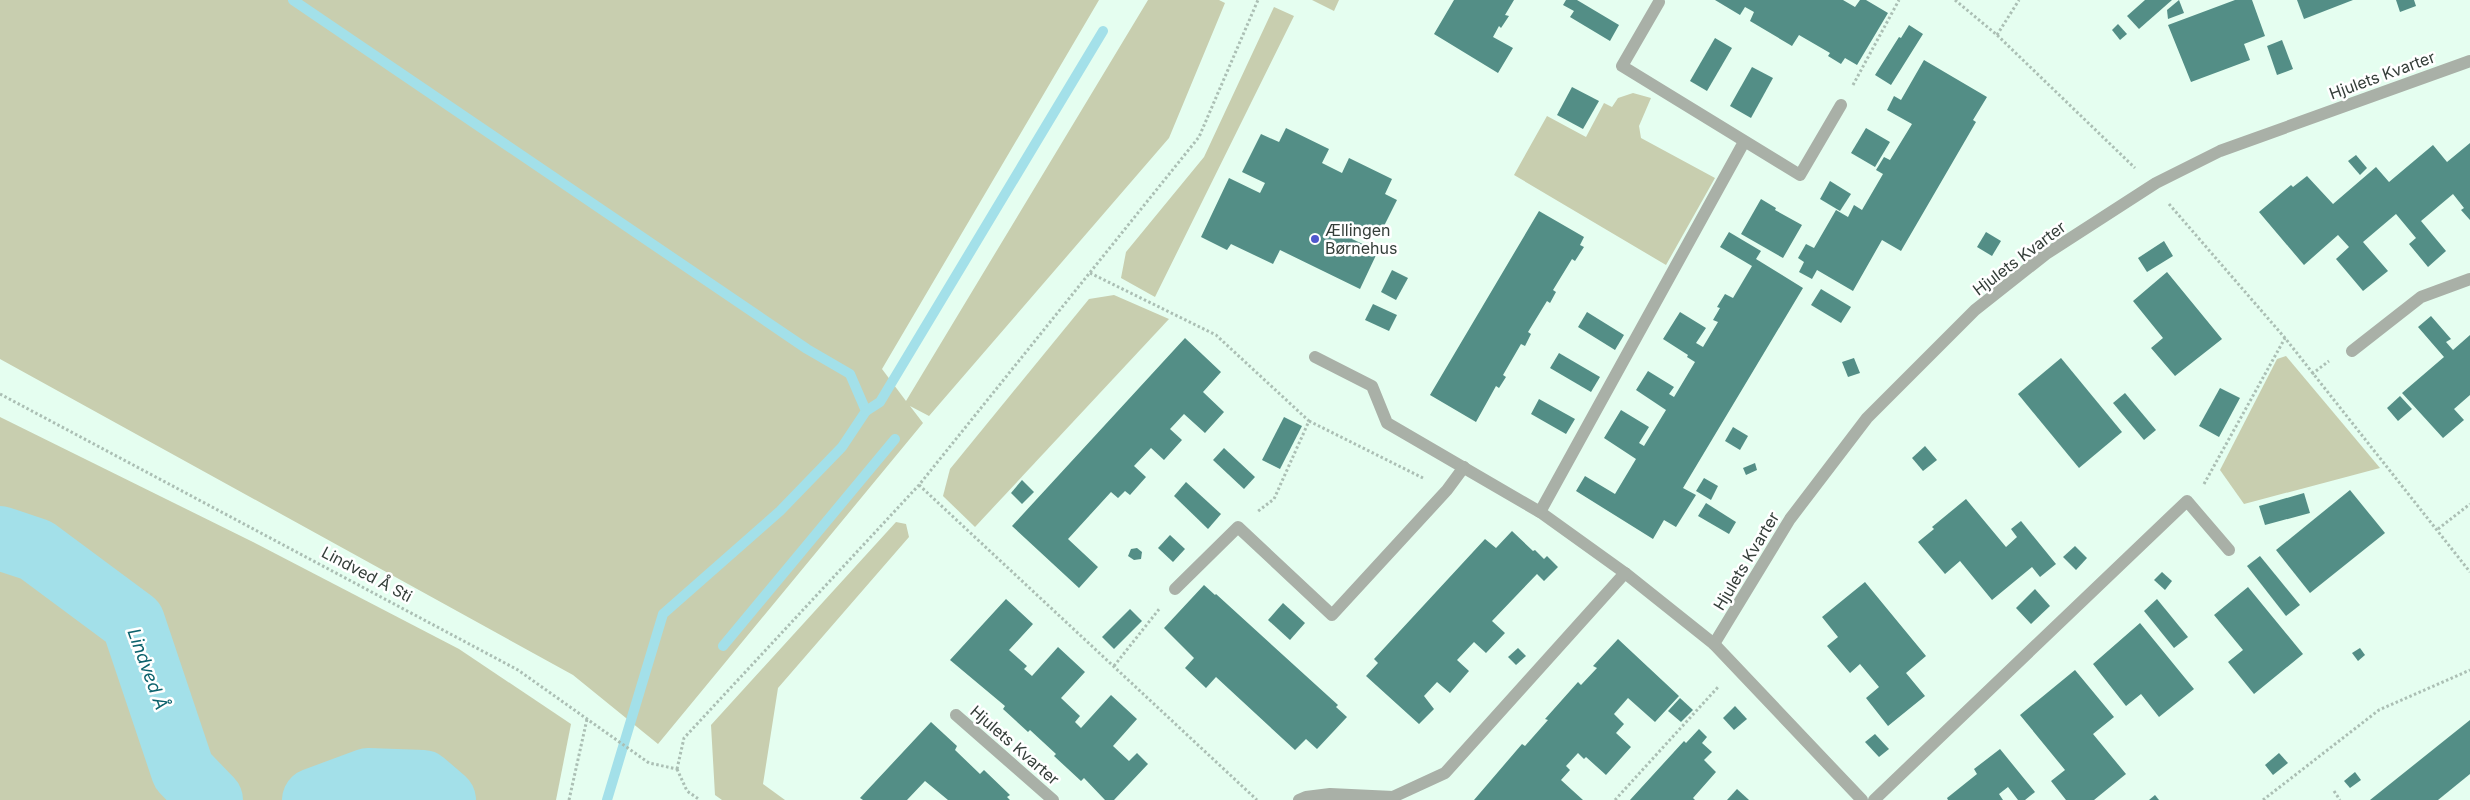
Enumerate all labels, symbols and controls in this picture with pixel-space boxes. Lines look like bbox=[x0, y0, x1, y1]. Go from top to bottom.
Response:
street label: Hjulets Kvarter bbox=[2326, 47, 2438, 103]
street label: Hjulets Kvarter bbox=[1969, 217, 2069, 299]
place label: Ællingen Børnehus bbox=[1325, 220, 1397, 258]
marker: Ællingen Børnehus bbox=[1309, 233, 1321, 245]
street label: Hjulets Kvarter bbox=[1709, 508, 1783, 614]
street label: Lindved Å Sti bbox=[318, 542, 416, 606]
water label: Lindved Å bbox=[124, 625, 174, 713]
street label: Hjulets Kvarter bbox=[966, 701, 1064, 789]

